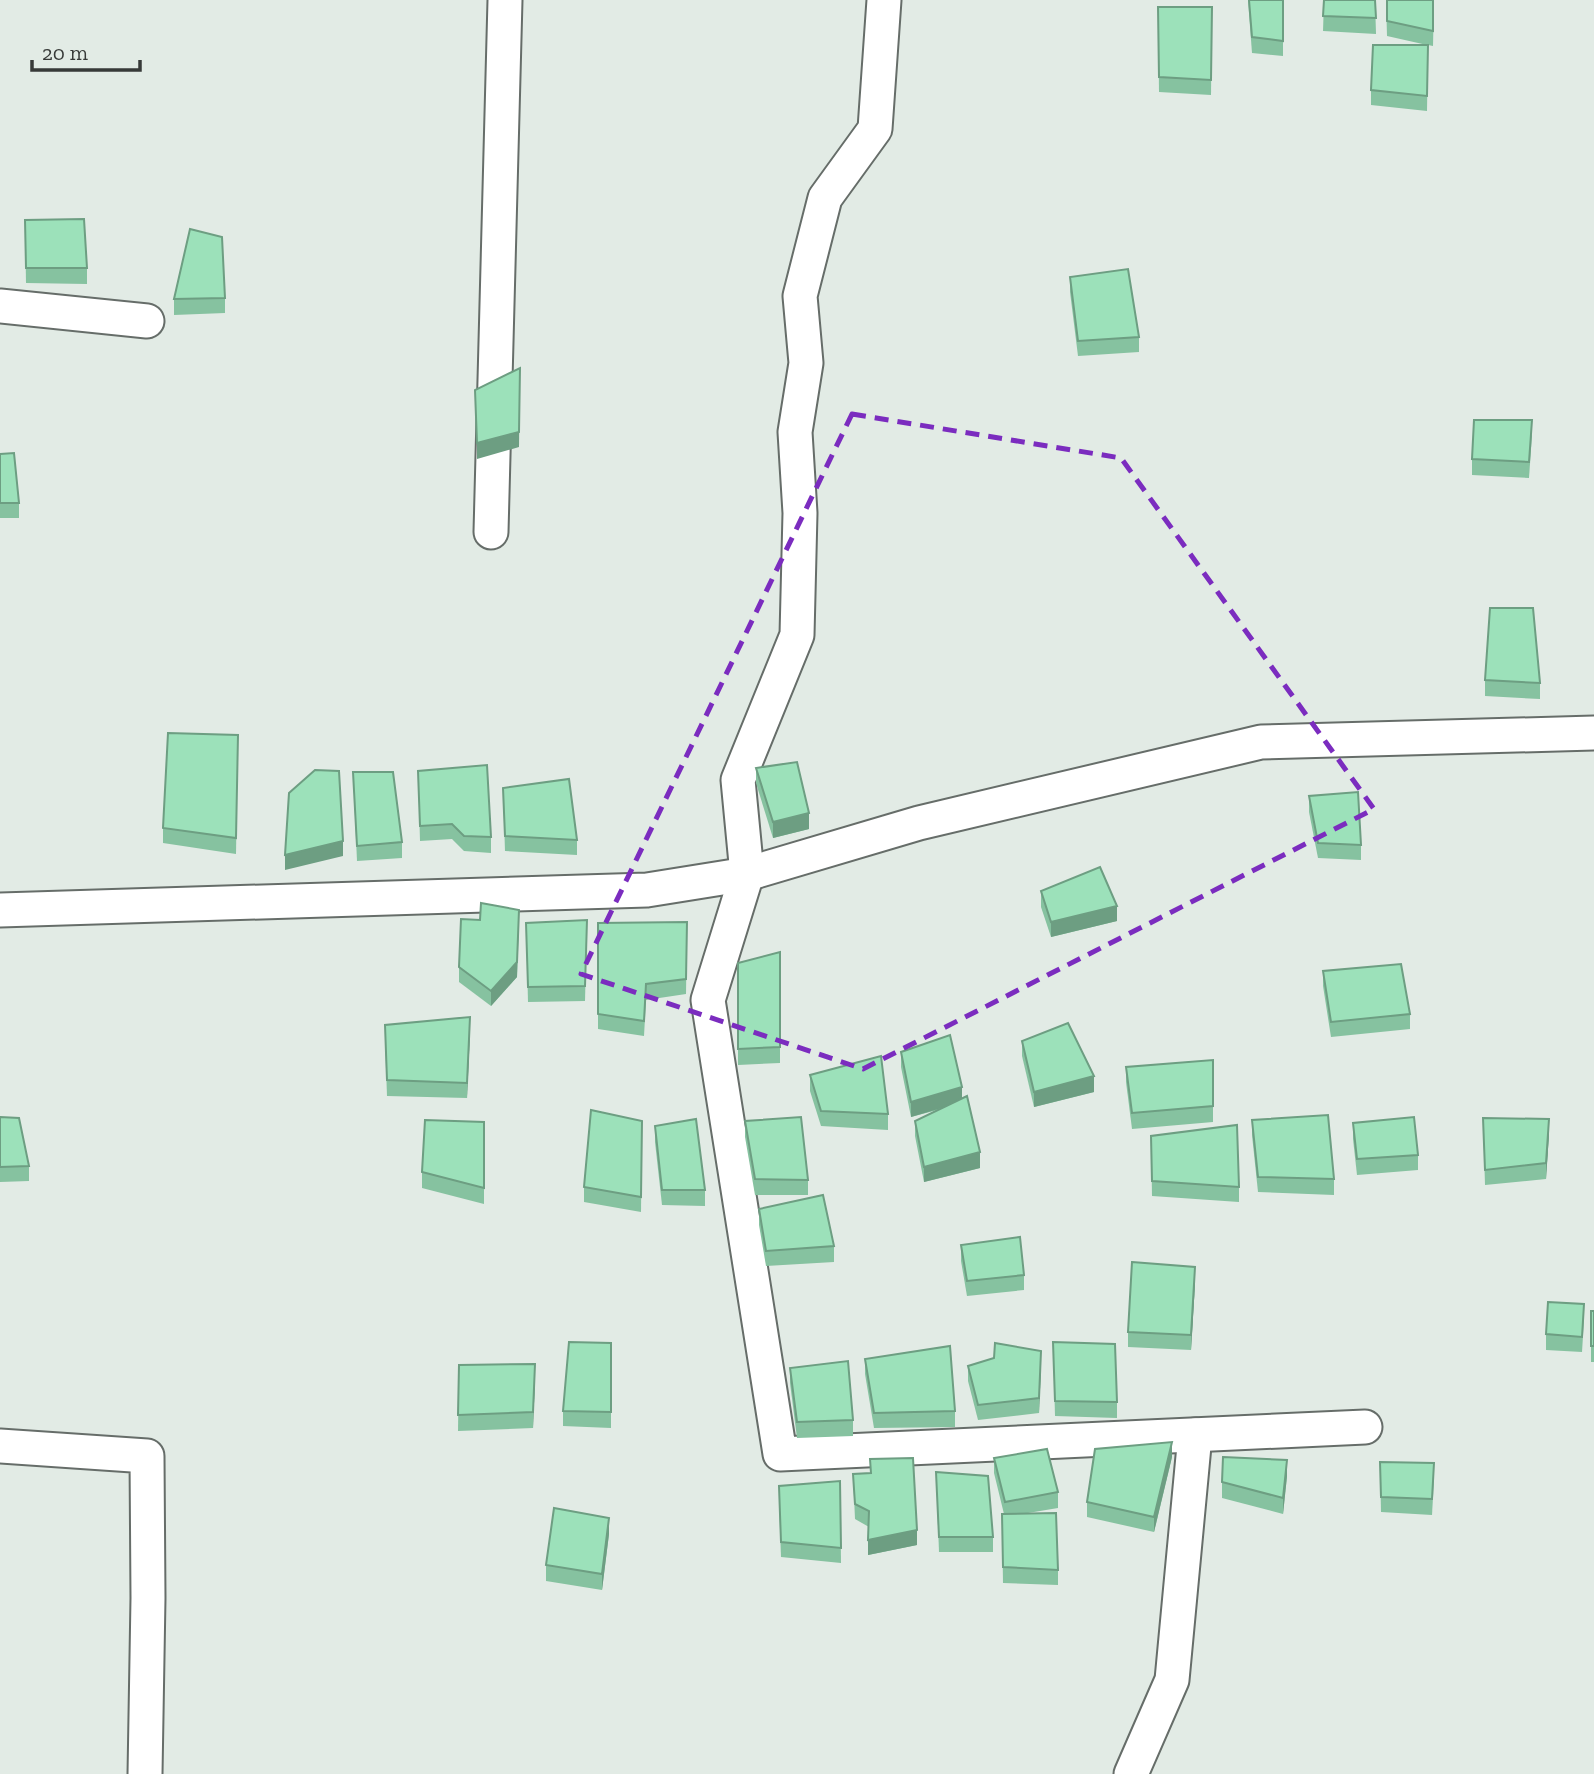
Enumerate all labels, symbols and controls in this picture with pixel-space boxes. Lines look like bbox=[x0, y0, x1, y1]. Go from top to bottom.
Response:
scale bar bbox=[32, 28, 140, 72]
text: 20 m bbox=[42, 40, 88, 65]

